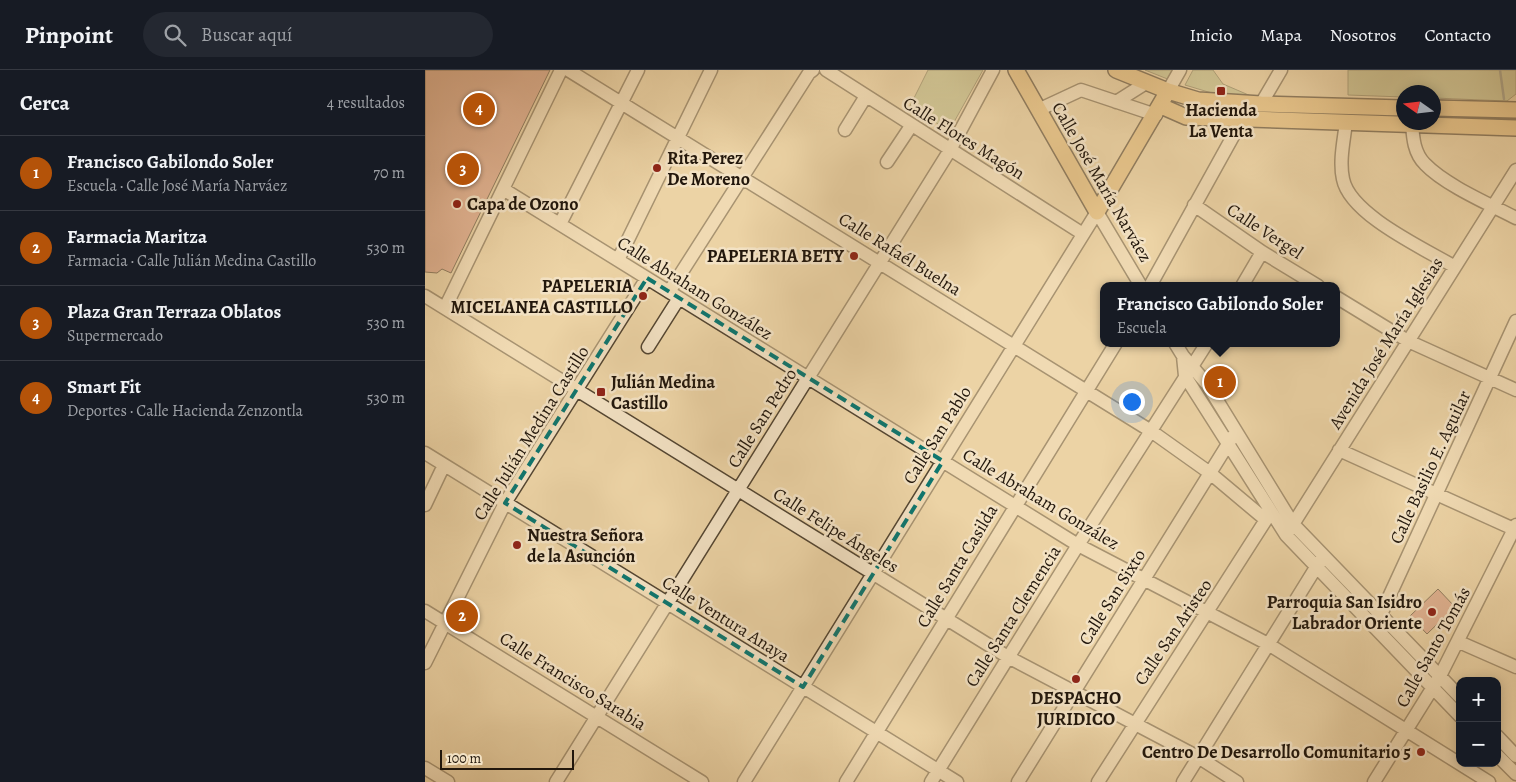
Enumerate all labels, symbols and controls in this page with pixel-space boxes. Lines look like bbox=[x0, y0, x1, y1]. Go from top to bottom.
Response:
search box bbox=[143, 12, 493, 57]
text: Pinpoint bbox=[25, 19, 113, 51]
icon: search bbox=[161, 21, 189, 49]
text: Buscar aquí bbox=[201, 22, 292, 48]
text: Inicio bbox=[1189, 23, 1232, 47]
text: Mapa bbox=[1260, 23, 1302, 47]
text: Nosotros bbox=[1330, 23, 1396, 47]
text: Contacto bbox=[1424, 23, 1491, 47]
marker: Hacienda La Venta bbox=[1215, 85, 1227, 97]
north arrow bbox=[1396, 85, 1441, 130]
text: Cerca bbox=[20, 89, 70, 117]
pin: 4 bbox=[463, 90, 495, 128]
street label: Calle Flores Magón bbox=[898, 91, 1030, 185]
text: 4 resultados bbox=[327, 92, 405, 114]
street label: Calle José María Narváez bbox=[1046, 98, 1158, 266]
place label: Hacienda La Venta bbox=[1185, 98, 1257, 143]
place label: Rita Perez De Moreno bbox=[667, 146, 750, 191]
text: Francisco Gabilondo Soler bbox=[67, 149, 274, 175]
pin: 3 bbox=[447, 150, 479, 188]
text: 1 bbox=[33, 162, 39, 184]
text: 70 m bbox=[373, 162, 405, 184]
marker: Rita Perez De Moreno bbox=[651, 162, 663, 174]
text: Escuela · Calle José María Narváez bbox=[67, 175, 287, 197]
place label: Capa de Ozono bbox=[467, 192, 578, 216]
street label: Calle Vergel bbox=[1222, 197, 1308, 265]
marker: Capa de Ozono bbox=[451, 198, 463, 210]
street label: Calle Rafaél Buelna bbox=[834, 207, 966, 302]
text: Farmacia Maritza bbox=[67, 224, 207, 250]
street label: Calle Abraham González bbox=[613, 230, 777, 346]
text: 2 bbox=[32, 237, 40, 259]
text: 530 m bbox=[366, 237, 405, 259]
place label: PAPELERIA BETY bbox=[707, 244, 844, 268]
text: Farmacia · Calle Julián Medina Castillo bbox=[67, 250, 316, 272]
marker: PAPELERIA BETY bbox=[848, 250, 860, 262]
street label: Avenida José María Iglesias bbox=[1323, 253, 1449, 434]
place label: PAPELERIA MICELANEA CASTILLO bbox=[450, 274, 634, 319]
popup bbox=[1100, 282, 1340, 347]
marker: PAPELERIA MICELANEA CASTILLO bbox=[637, 290, 649, 302]
text: Francisco Gabilondo Soler bbox=[1117, 291, 1323, 317]
text: Plaza Gran Terraza Oblatos bbox=[67, 299, 281, 325]
text: 3 bbox=[33, 312, 39, 334]
text: 530 m bbox=[366, 312, 405, 334]
text: Escuela bbox=[1117, 317, 1167, 339]
text: Supermercado bbox=[67, 325, 163, 347]
street label: Calle Julián Medina Castillo bbox=[467, 341, 595, 525]
street label: Calle San Pedro bbox=[722, 363, 802, 473]
pin: 1 bbox=[1204, 363, 1236, 401]
place label: Julián Medina Castillo bbox=[611, 370, 715, 415]
text: Smart Fit bbox=[67, 374, 141, 400]
street label: Calle San Pablo bbox=[897, 381, 977, 489]
marker: Julián Medina Castillo bbox=[595, 386, 607, 398]
street label: Calle Basilio E. Aguilar bbox=[1384, 386, 1476, 548]
text: 4 bbox=[32, 387, 40, 409]
text: 530 m bbox=[366, 387, 405, 409]
your location bbox=[1119, 389, 1145, 415]
text: Deportes · Calle Hacienda Zenzontla bbox=[67, 400, 303, 422]
street label: Calle Abraham González bbox=[958, 443, 1124, 555]
street label: Calle Felipe Ángeles bbox=[769, 482, 903, 578]
street label: Calle Santa Casilda bbox=[911, 499, 1004, 632]
place label: Nuestra Señora de la Asunción bbox=[527, 523, 644, 568]
marker: Nuestra Señora de la Asunción bbox=[511, 539, 523, 551]
street label: Calle Santa Clemencia bbox=[960, 540, 1067, 692]
street label: Calle San Sixto bbox=[1073, 544, 1151, 650]
street label: Calle Ventura Anaya bbox=[658, 570, 795, 668]
street label: Calle San Aristeo bbox=[1129, 574, 1217, 690]
street label: Calle Santo Tomás bbox=[1390, 582, 1476, 712]
place label: Parroquia San Isidro Labrador Oriente bbox=[1267, 590, 1422, 635]
pin: 2 bbox=[446, 597, 478, 635]
marker: Parroquia San Isidro Labrador Oriente bbox=[1426, 606, 1438, 618]
street label: Calle Francisco Sarabia bbox=[495, 626, 652, 736]
marker: DESPACHO JURIDICO bbox=[1070, 673, 1082, 685]
map controls bbox=[1456, 677, 1501, 767]
button: + bbox=[1456, 677, 1501, 722]
place label: DESPACHO JURIDICO bbox=[1031, 686, 1121, 731]
button: − bbox=[1456, 722, 1501, 767]
place label: Centro De Desarrollo Comunitario 5 bbox=[1142, 740, 1411, 764]
marker: Centro De Desarrollo Comunitario 5 bbox=[1415, 746, 1427, 758]
scale bar bbox=[440, 747, 574, 770]
text: 100 m bbox=[447, 749, 481, 768]

